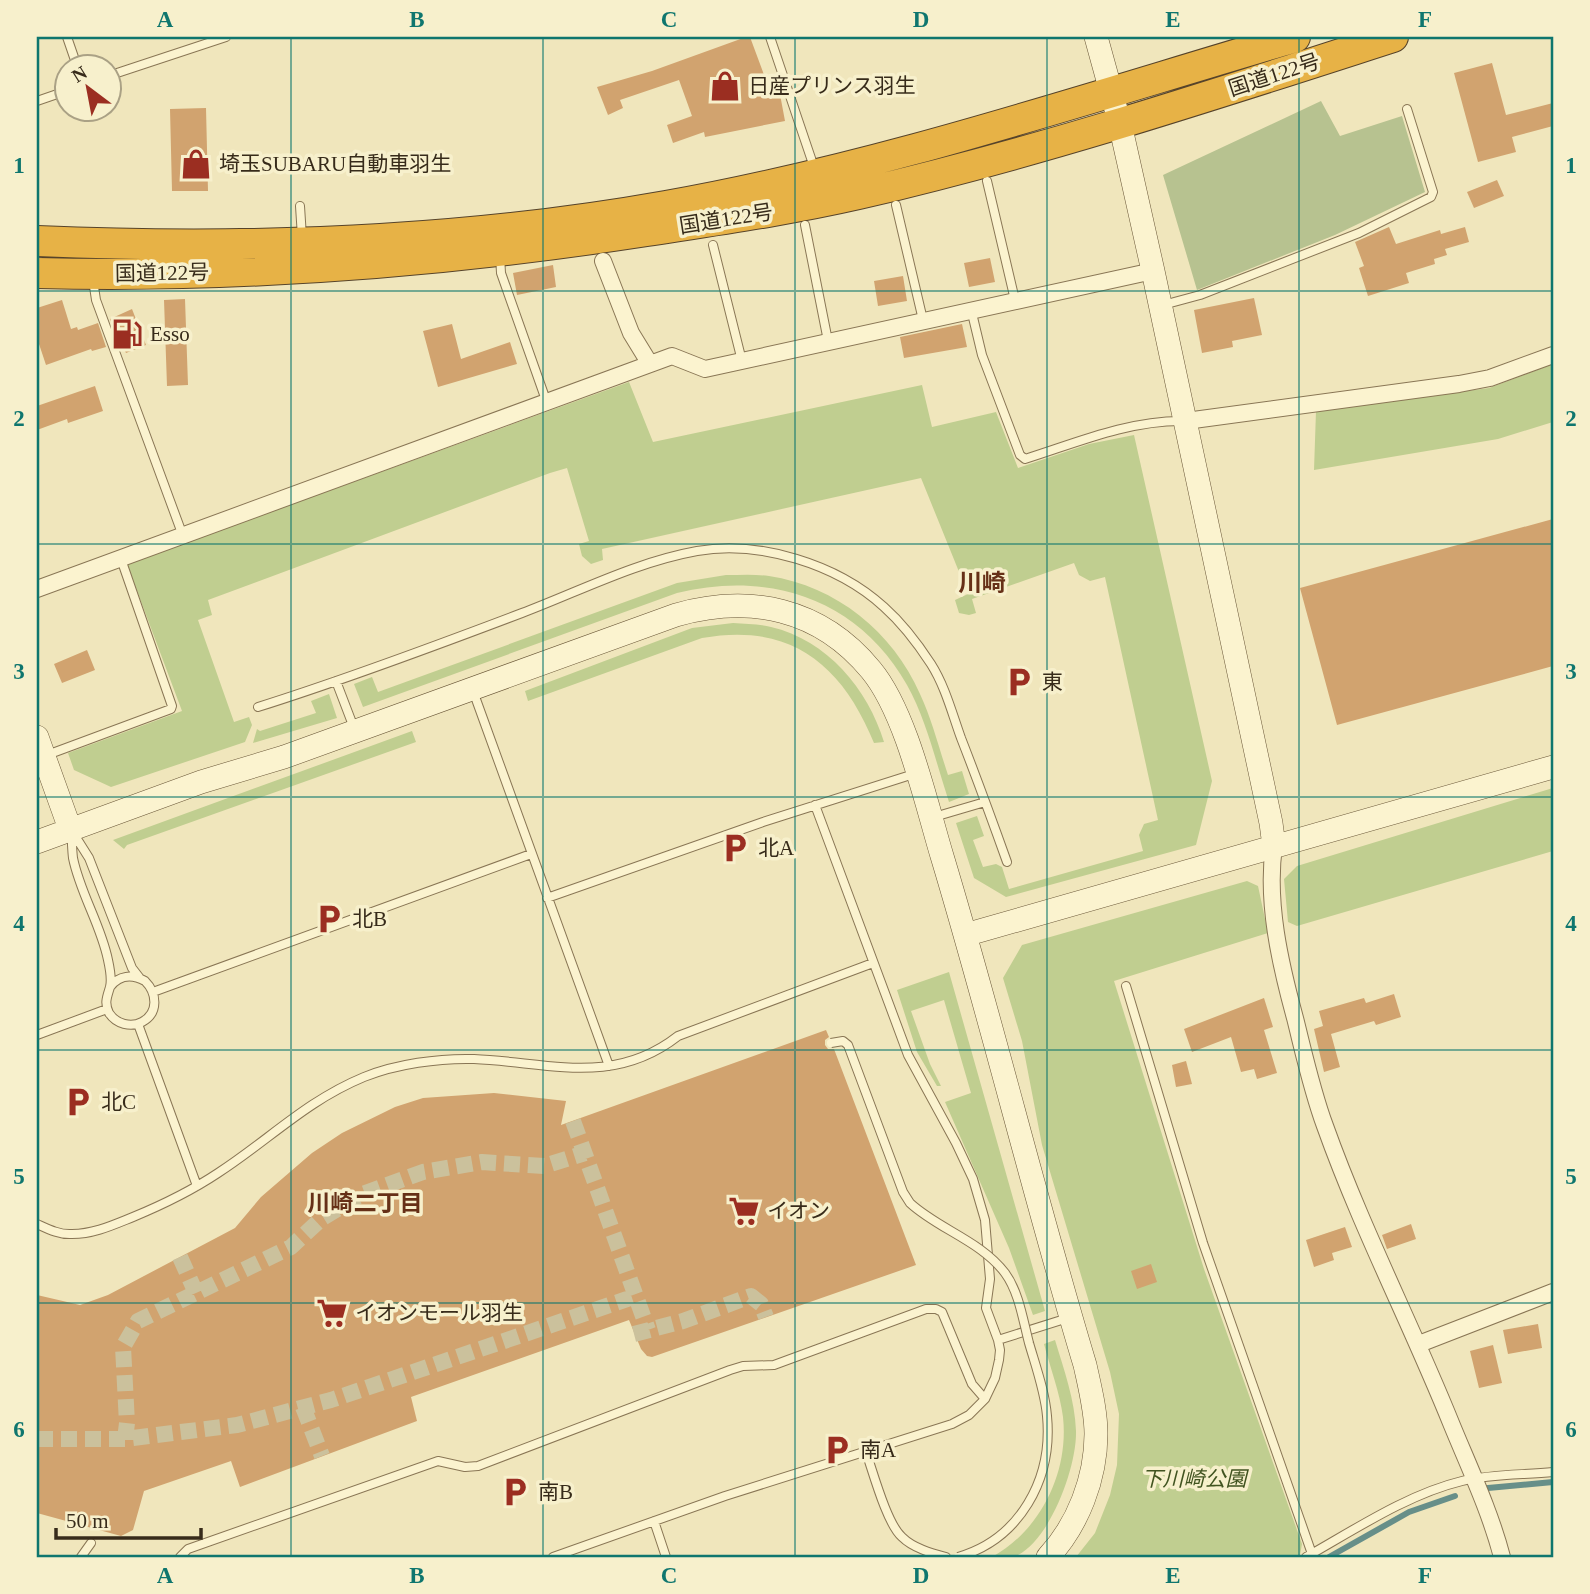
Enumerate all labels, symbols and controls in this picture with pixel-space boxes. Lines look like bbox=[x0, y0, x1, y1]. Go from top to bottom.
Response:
text: A bbox=[157, 7, 174, 32]
text: B bbox=[409, 7, 425, 32]
text: C bbox=[661, 7, 677, 32]
text: D bbox=[913, 7, 929, 32]
text: E bbox=[1165, 7, 1181, 32]
text: F bbox=[1418, 7, 1432, 32]
street label: 国道122号 bbox=[1225, 49, 1323, 101]
north arrow bbox=[52, 52, 122, 122]
text: N bbox=[68, 61, 91, 87]
shop icon: 日産プリンス羽生 bbox=[708, 69, 742, 103]
place label: 日産プリンス羽生 bbox=[748, 74, 916, 98]
shop icon: 埼玉SUBARU自動車羽生 bbox=[179, 147, 213, 181]
place label: 埼玉SUBARU自動車羽生 bbox=[219, 152, 451, 176]
text: 1 bbox=[13, 153, 25, 178]
text: 1 bbox=[1565, 153, 1577, 178]
street label: 国道122号 bbox=[677, 200, 775, 238]
street label: 国道122号 bbox=[115, 260, 209, 286]
fuel station icon: Esso bbox=[110, 317, 144, 351]
place label: Esso bbox=[150, 322, 190, 346]
text: 2 bbox=[13, 406, 25, 431]
text: 2 bbox=[1565, 406, 1577, 431]
district label: 川崎 bbox=[958, 570, 1006, 596]
text: 3 bbox=[13, 659, 25, 684]
text: 3 bbox=[1565, 659, 1577, 684]
parking icon: 東 bbox=[1002, 665, 1036, 699]
place label: 東 bbox=[1042, 670, 1063, 694]
parking icon: 北A bbox=[718, 831, 752, 865]
place label: 北A bbox=[758, 836, 795, 860]
parking icon: 北B bbox=[312, 902, 346, 936]
place label: 北B bbox=[352, 907, 387, 931]
text: 4 bbox=[13, 911, 25, 936]
text: 4 bbox=[1565, 911, 1577, 936]
parking icon: 北C bbox=[61, 1085, 95, 1119]
place label: 北C bbox=[101, 1090, 136, 1114]
text: 5 bbox=[13, 1164, 25, 1189]
text: 5 bbox=[1565, 1164, 1577, 1189]
district label: 川崎二丁目 bbox=[308, 1191, 423, 1216]
supermarket icon: イオン bbox=[727, 1194, 761, 1228]
place label: イオン bbox=[767, 1199, 830, 1223]
supermarket icon: イオンモール羽生 bbox=[315, 1296, 349, 1330]
place label: イオンモール羽生 bbox=[355, 1301, 523, 1325]
text: 6 bbox=[13, 1417, 25, 1442]
text: 6 bbox=[1565, 1417, 1577, 1442]
parking icon: 南A bbox=[820, 1433, 854, 1467]
place label: 南A bbox=[860, 1438, 897, 1462]
park label: 下川崎公園 bbox=[1142, 1467, 1249, 1491]
parking icon: 南B bbox=[498, 1475, 532, 1509]
place label: 南B bbox=[538, 1480, 573, 1504]
scale bar bbox=[56, 1496, 201, 1540]
text: 50 m bbox=[66, 1509, 109, 1533]
text: A bbox=[157, 1563, 174, 1588]
text: B bbox=[409, 1563, 425, 1588]
text: C bbox=[661, 1563, 677, 1588]
text: D bbox=[913, 1563, 929, 1588]
text: E bbox=[1165, 1563, 1181, 1588]
text: F bbox=[1418, 1563, 1432, 1588]

